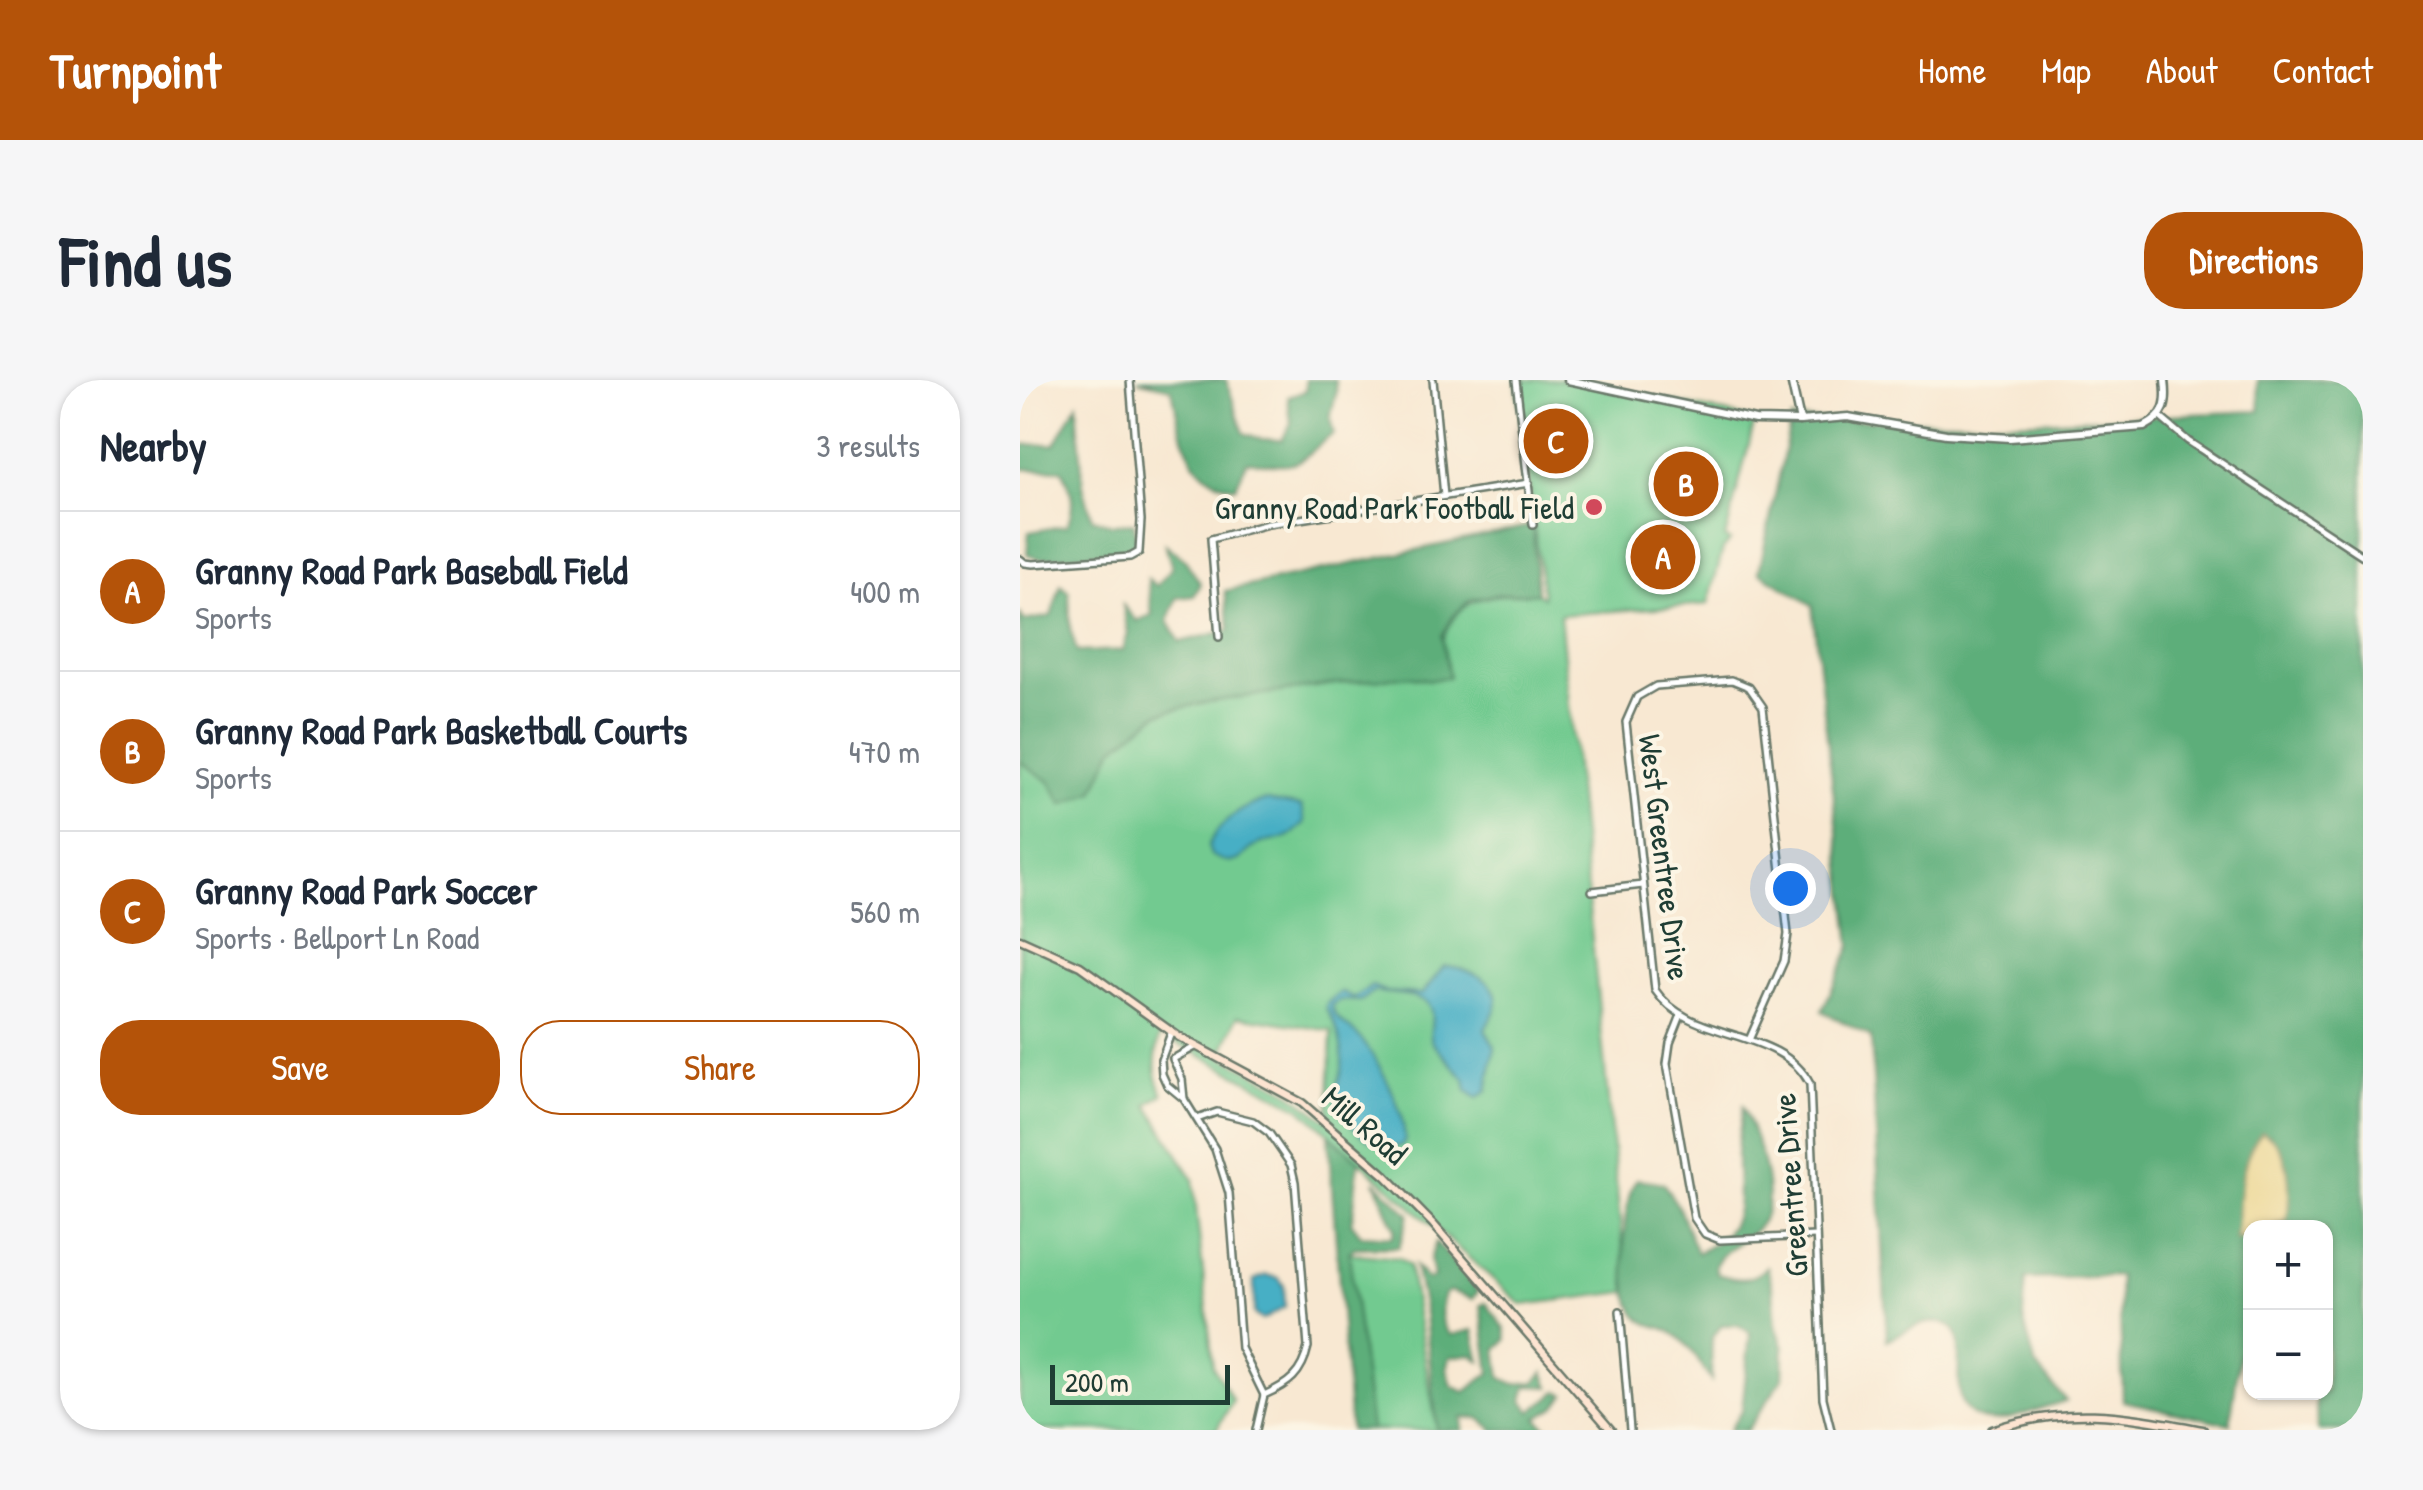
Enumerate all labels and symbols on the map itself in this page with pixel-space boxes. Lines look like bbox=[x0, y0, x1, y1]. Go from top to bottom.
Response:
pin: C bbox=[1524, 403, 1588, 478]
pin: B bbox=[1654, 446, 1718, 522]
place label: Granny Road Park Football Field bbox=[1215, 486, 1574, 529]
marker: Granny Road Park Football Field bbox=[1583, 496, 1605, 518]
pin: A bbox=[1630, 520, 1696, 594]
street label: West Greentree Drive bbox=[1629, 732, 1701, 983]
your location bbox=[1765, 863, 1816, 914]
street label: Mill Road bbox=[1313, 1076, 1417, 1174]
street label: Greentree Drive bbox=[1762, 1091, 1818, 1278]
scale bar bbox=[1050, 1360, 1230, 1404]

